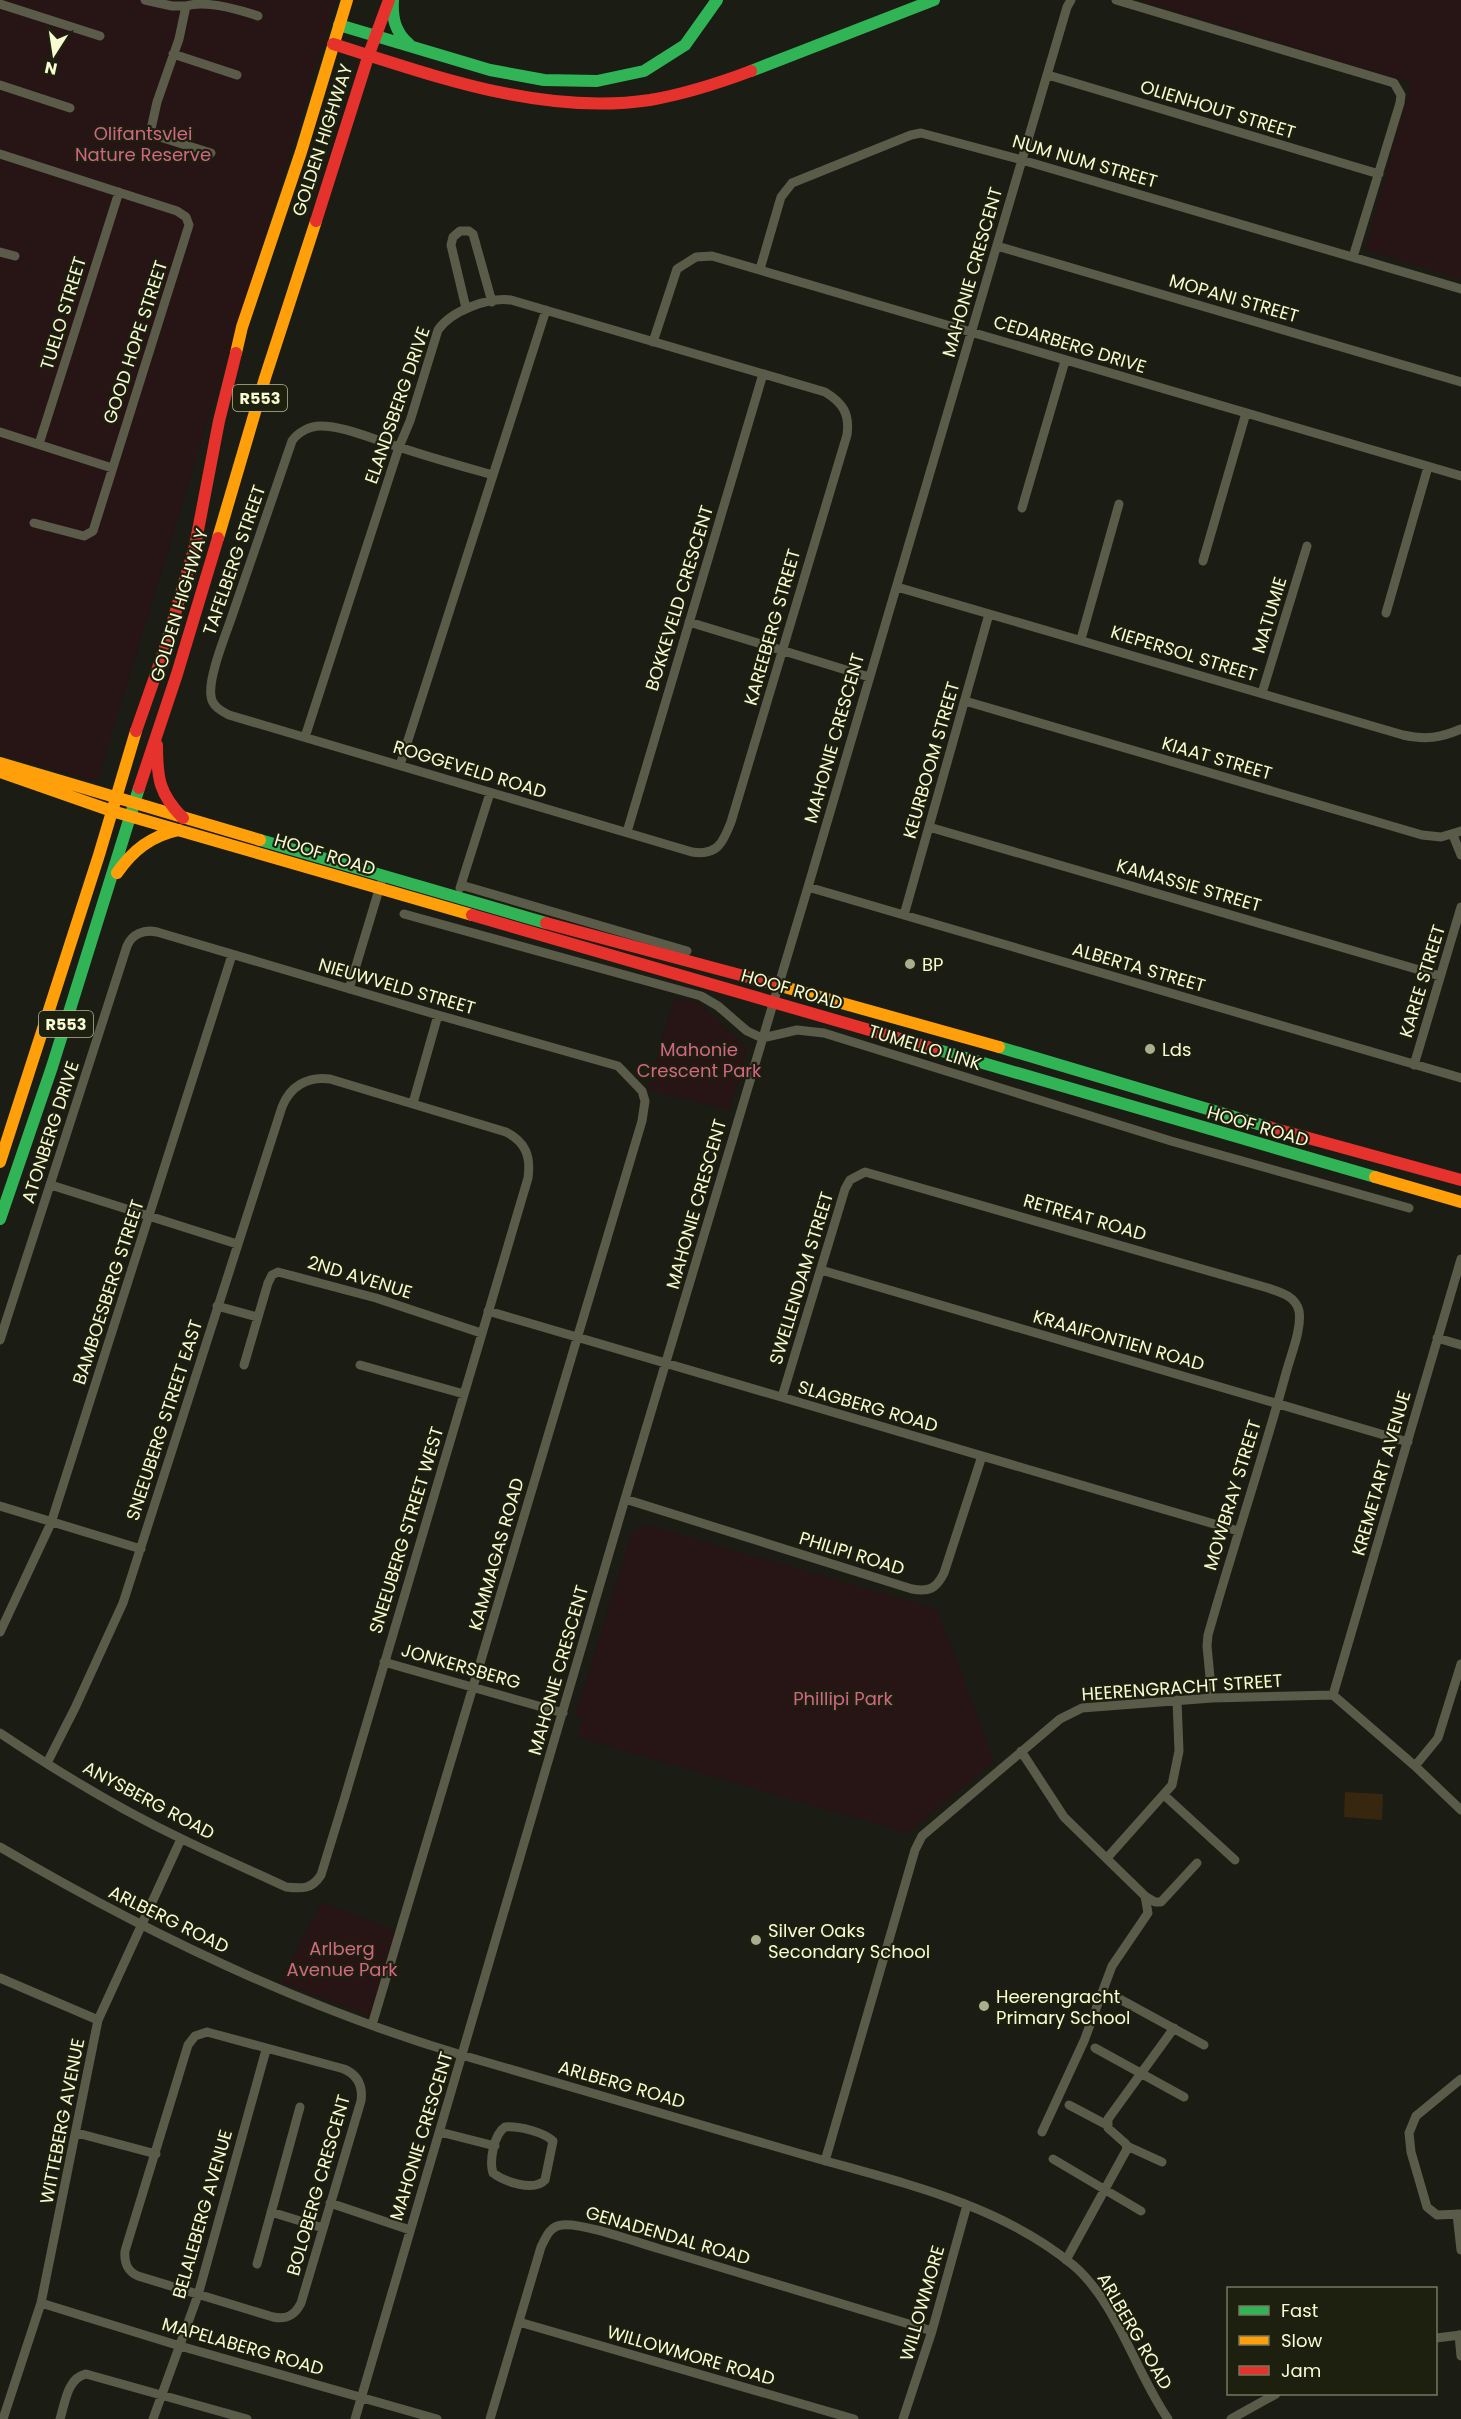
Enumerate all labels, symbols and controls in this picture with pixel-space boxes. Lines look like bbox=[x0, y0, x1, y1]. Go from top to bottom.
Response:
north arrow bbox=[24, 24, 84, 84]
text: N bbox=[43, 56, 59, 81]
street label: GOLDEN HIGHWAY bbox=[286, 60, 359, 219]
street label: OLIENHOUT STREET bbox=[1137, 74, 1299, 145]
park label: Olifantsvlei Nature Reserve bbox=[75, 121, 211, 167]
street label: NUM NUM STREET bbox=[1010, 128, 1161, 194]
street label: MAHONIE CRESCENT bbox=[936, 184, 1008, 360]
street label: TUELO STREET bbox=[34, 253, 92, 373]
street label: GOOD HOPE STREET bbox=[97, 257, 173, 427]
street label: MOPANI STREET bbox=[1166, 268, 1302, 328]
street label: CEDARBERG DRIVE bbox=[991, 309, 1149, 379]
street label: ELANDSBERG DRIVE bbox=[358, 323, 436, 487]
road number: R553 bbox=[233, 385, 287, 411]
street label: TAFELBERG STREET bbox=[197, 481, 272, 638]
street label: BOKKEVELD CRESCENT bbox=[639, 502, 719, 694]
street label: GOLDEN HIGHWAY bbox=[144, 525, 214, 685]
street label: KAREEBERG STREET bbox=[738, 546, 806, 708]
street label: MATUMIE bbox=[1246, 574, 1292, 656]
street label: KIEPERSOL STREET bbox=[1108, 619, 1260, 687]
street label: MAHONIE CRESCENT bbox=[798, 650, 870, 826]
street label: KEURBOOM STREET bbox=[897, 678, 965, 841]
street label: KIAAT STREET bbox=[1159, 730, 1275, 786]
street label: ROGGEVELD ROAD bbox=[390, 734, 550, 804]
street label: HOOF ROAD bbox=[271, 827, 379, 881]
street label: KAMASSIE STREET bbox=[1114, 852, 1265, 918]
street label: KAREE STREET bbox=[1393, 921, 1451, 1040]
street label: ALBERTA STREET bbox=[1070, 936, 1209, 998]
street label: NIEUWVELD STREET bbox=[316, 952, 479, 1020]
place label: BP bbox=[922, 952, 943, 977]
marker: BP bbox=[903, 957, 917, 971]
street label: HOOF ROAD bbox=[738, 963, 846, 1015]
road number: R553 bbox=[39, 1011, 93, 1037]
street label: TUMELLO LINK bbox=[866, 1018, 985, 1076]
park label: Mahonie Crescent Park bbox=[637, 1037, 762, 1083]
place label: Lds bbox=[1162, 1037, 1191, 1062]
marker: Lds bbox=[1143, 1042, 1157, 1056]
street label: ATONBERG DRIVE bbox=[15, 1058, 85, 1206]
street label: HOOF ROAD bbox=[1204, 1100, 1312, 1152]
street label: MAHONIE CRESCENT bbox=[660, 1116, 732, 1292]
street label: SWELLENDAM STREET bbox=[763, 1188, 839, 1367]
street label: RETREAT ROAD bbox=[1021, 1188, 1149, 1246]
street label: BAMBOESBERG STREET bbox=[66, 1196, 150, 1388]
street label: 2ND AVENUE bbox=[305, 1249, 415, 1305]
street label: KRAAIFONTIEN ROAD bbox=[1030, 1304, 1208, 1376]
street label: SNEEUBERG STREET EAST bbox=[120, 1316, 208, 1524]
street label: SLAGBERG ROAD bbox=[795, 1374, 941, 1438]
street label: KREMETART AVENUE bbox=[1345, 1388, 1417, 1558]
street label: MOWBRAY STREET bbox=[1197, 1416, 1267, 1573]
street label: SNEEUBERG STREET WEST bbox=[363, 1423, 449, 1637]
street label: KAMMAGAS ROAD bbox=[462, 1475, 530, 1633]
street label: PHILIPI ROAD bbox=[796, 1525, 908, 1581]
street label: MAHONIE CRESCENT bbox=[522, 1582, 594, 1758]
street label: JONKERSBERG bbox=[398, 1637, 524, 1695]
street label: HEERENGRACHT STREET bbox=[1081, 1667, 1283, 1706]
park label: Phillipi Park bbox=[793, 1686, 894, 1711]
street label: ANYSBERG ROAD bbox=[79, 1755, 219, 1845]
street label: ARLBERG ROAD bbox=[105, 1879, 233, 1959]
place label: Silver Oaks Secondary School bbox=[768, 1918, 930, 1964]
marker: Silver Oaks Secondary School bbox=[749, 1933, 763, 1947]
park label: Arlberg Avenue Park bbox=[287, 1936, 398, 1982]
place label: Heerengracht Primary School bbox=[996, 1984, 1130, 2030]
marker: Heerengracht Primary School bbox=[977, 1999, 991, 2013]
street label: WITTEBERG AVENUE bbox=[34, 2036, 90, 2206]
street label: MAHONIE CRESCENT bbox=[383, 2048, 459, 2224]
street label: ARLBERG ROAD bbox=[556, 2054, 688, 2114]
street label: BOLOBERG CRESCENT bbox=[280, 2091, 356, 2278]
street label: BELALEBERG AVENUE bbox=[166, 2127, 238, 2301]
street label: GENADENDAL ROAD bbox=[583, 2200, 753, 2270]
street label: WILLOWMORE bbox=[894, 2242, 950, 2364]
street label: ARLBERG ROAD bbox=[1091, 2268, 1179, 2394]
legend bbox=[1227, 2287, 1437, 2395]
text: Fast bbox=[1281, 2298, 1318, 2323]
street label: MAPELABERG ROAD bbox=[159, 2311, 327, 2381]
street label: WILLOWMORE ROAD bbox=[604, 2319, 778, 2391]
text: Slow bbox=[1281, 2328, 1323, 2353]
text: Jam bbox=[1281, 2358, 1321, 2383]

